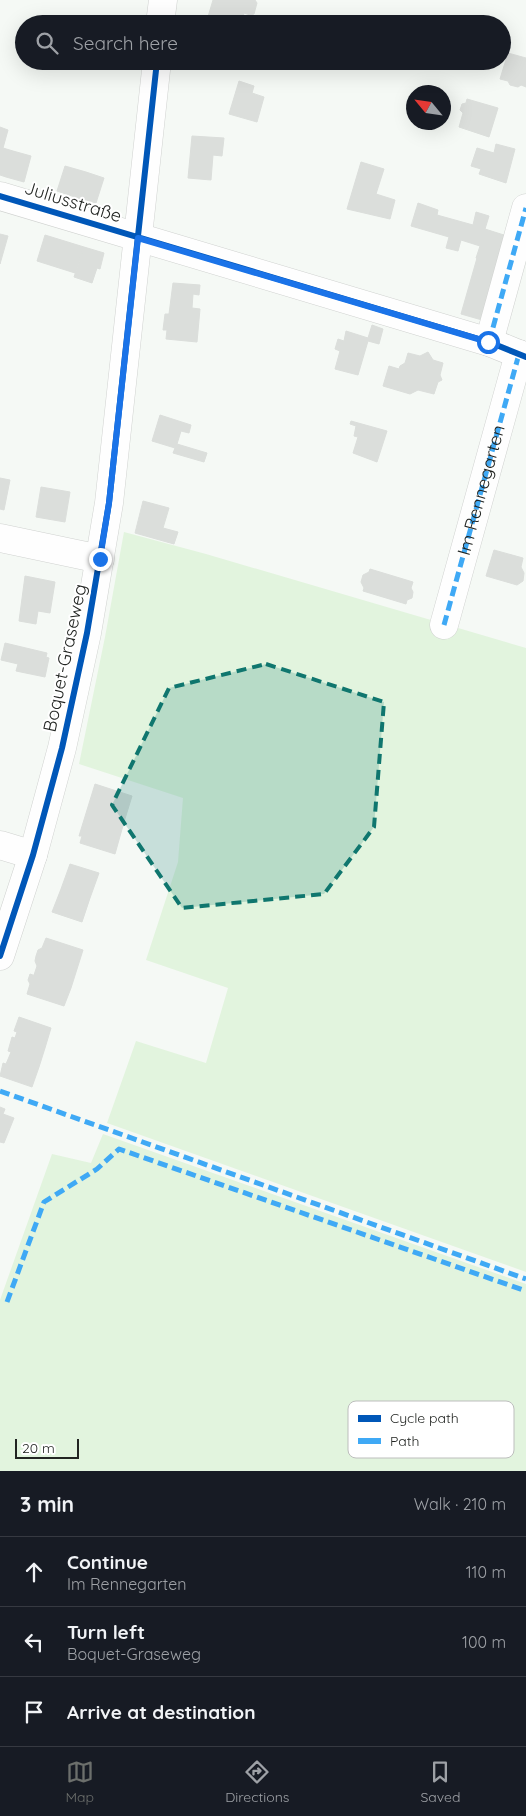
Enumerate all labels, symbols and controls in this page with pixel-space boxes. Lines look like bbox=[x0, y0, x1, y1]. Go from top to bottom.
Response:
search box bbox=[15, 15, 511, 70]
icon: search bbox=[33, 29, 61, 57]
text: Search here bbox=[73, 31, 178, 55]
north arrow bbox=[406, 85, 451, 130]
street label: Juliusstraße bbox=[22, 176, 125, 227]
route start bbox=[477, 331, 500, 354]
street label: Im Rennegarten bbox=[452, 422, 510, 558]
route end bbox=[89, 548, 112, 571]
street label: Boquet-Graseweg bbox=[38, 582, 91, 734]
legend bbox=[348, 1401, 514, 1458]
text: Cycle path bbox=[390, 1409, 459, 1427]
text: Path bbox=[390, 1432, 419, 1450]
scale bar bbox=[15, 1436, 79, 1459]
text: 20 m bbox=[22, 1439, 55, 1457]
text: 3 min bbox=[20, 1491, 74, 1517]
text: Walk · 210 m bbox=[414, 1494, 506, 1514]
text: Continue bbox=[67, 1550, 148, 1574]
icon: ahead bbox=[20, 1558, 48, 1586]
text: 110 m bbox=[466, 1562, 506, 1582]
text: Im Rennegarten bbox=[67, 1574, 187, 1594]
text: Turn left bbox=[67, 1620, 145, 1644]
icon: left bbox=[20, 1628, 48, 1656]
text: 100 m bbox=[462, 1632, 506, 1652]
text: Boquet-Graseweg bbox=[67, 1644, 201, 1664]
icon: arrive bbox=[20, 1698, 48, 1726]
text: Arrive at destination bbox=[67, 1700, 256, 1724]
tab: Map bbox=[66, 1758, 94, 1806]
tab: Directions bbox=[225, 1758, 289, 1806]
tab: Saved bbox=[420, 1758, 460, 1806]

